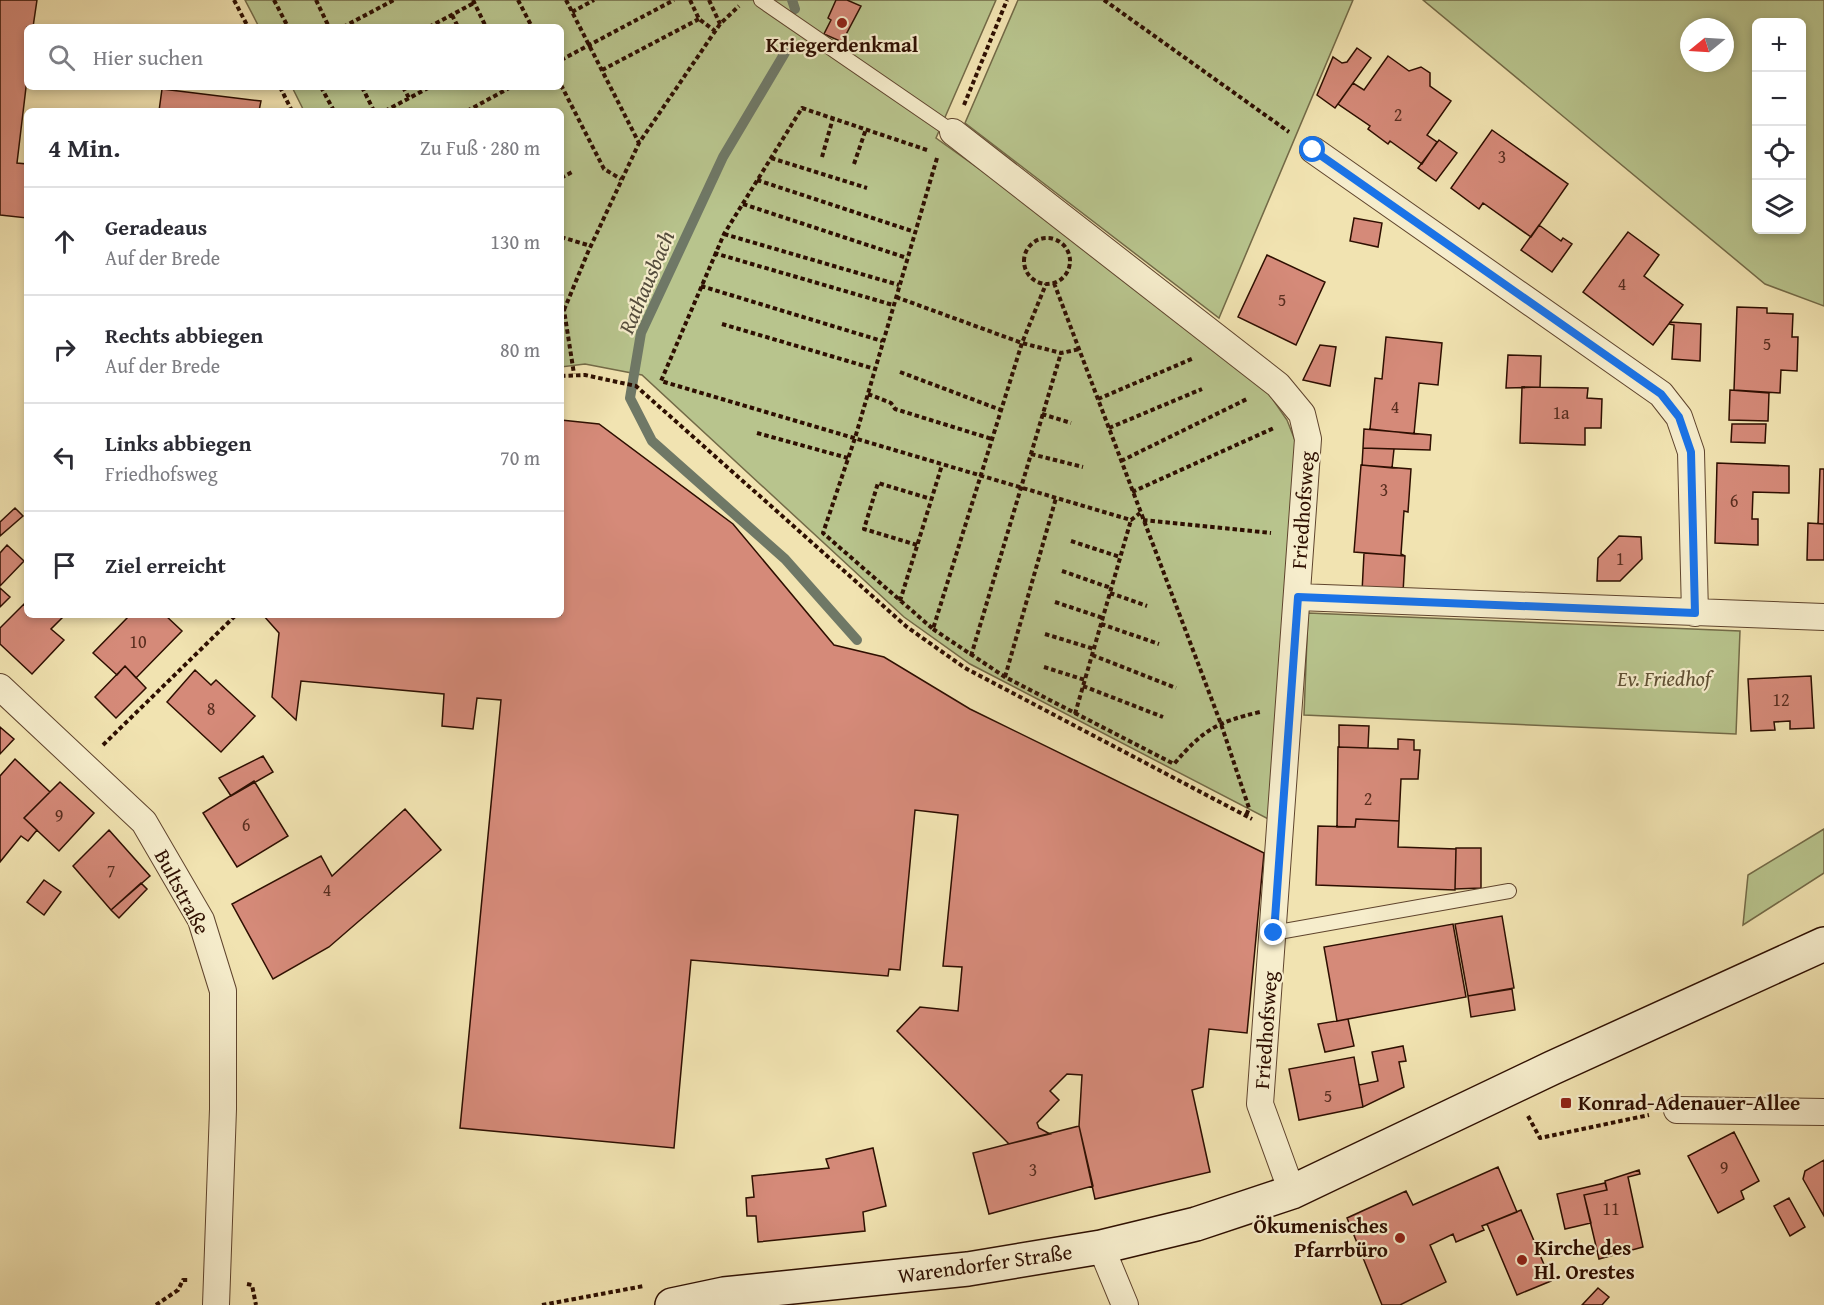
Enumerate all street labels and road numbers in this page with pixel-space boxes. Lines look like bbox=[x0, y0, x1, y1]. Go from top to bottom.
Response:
street label: Friedhofsweg bbox=[1283, 449, 1322, 570]
street label: Bultstraße bbox=[147, 843, 218, 940]
street label: Friedhofsweg bbox=[1246, 969, 1285, 1090]
street label: Warendorfer Straße bbox=[896, 1236, 1074, 1291]

